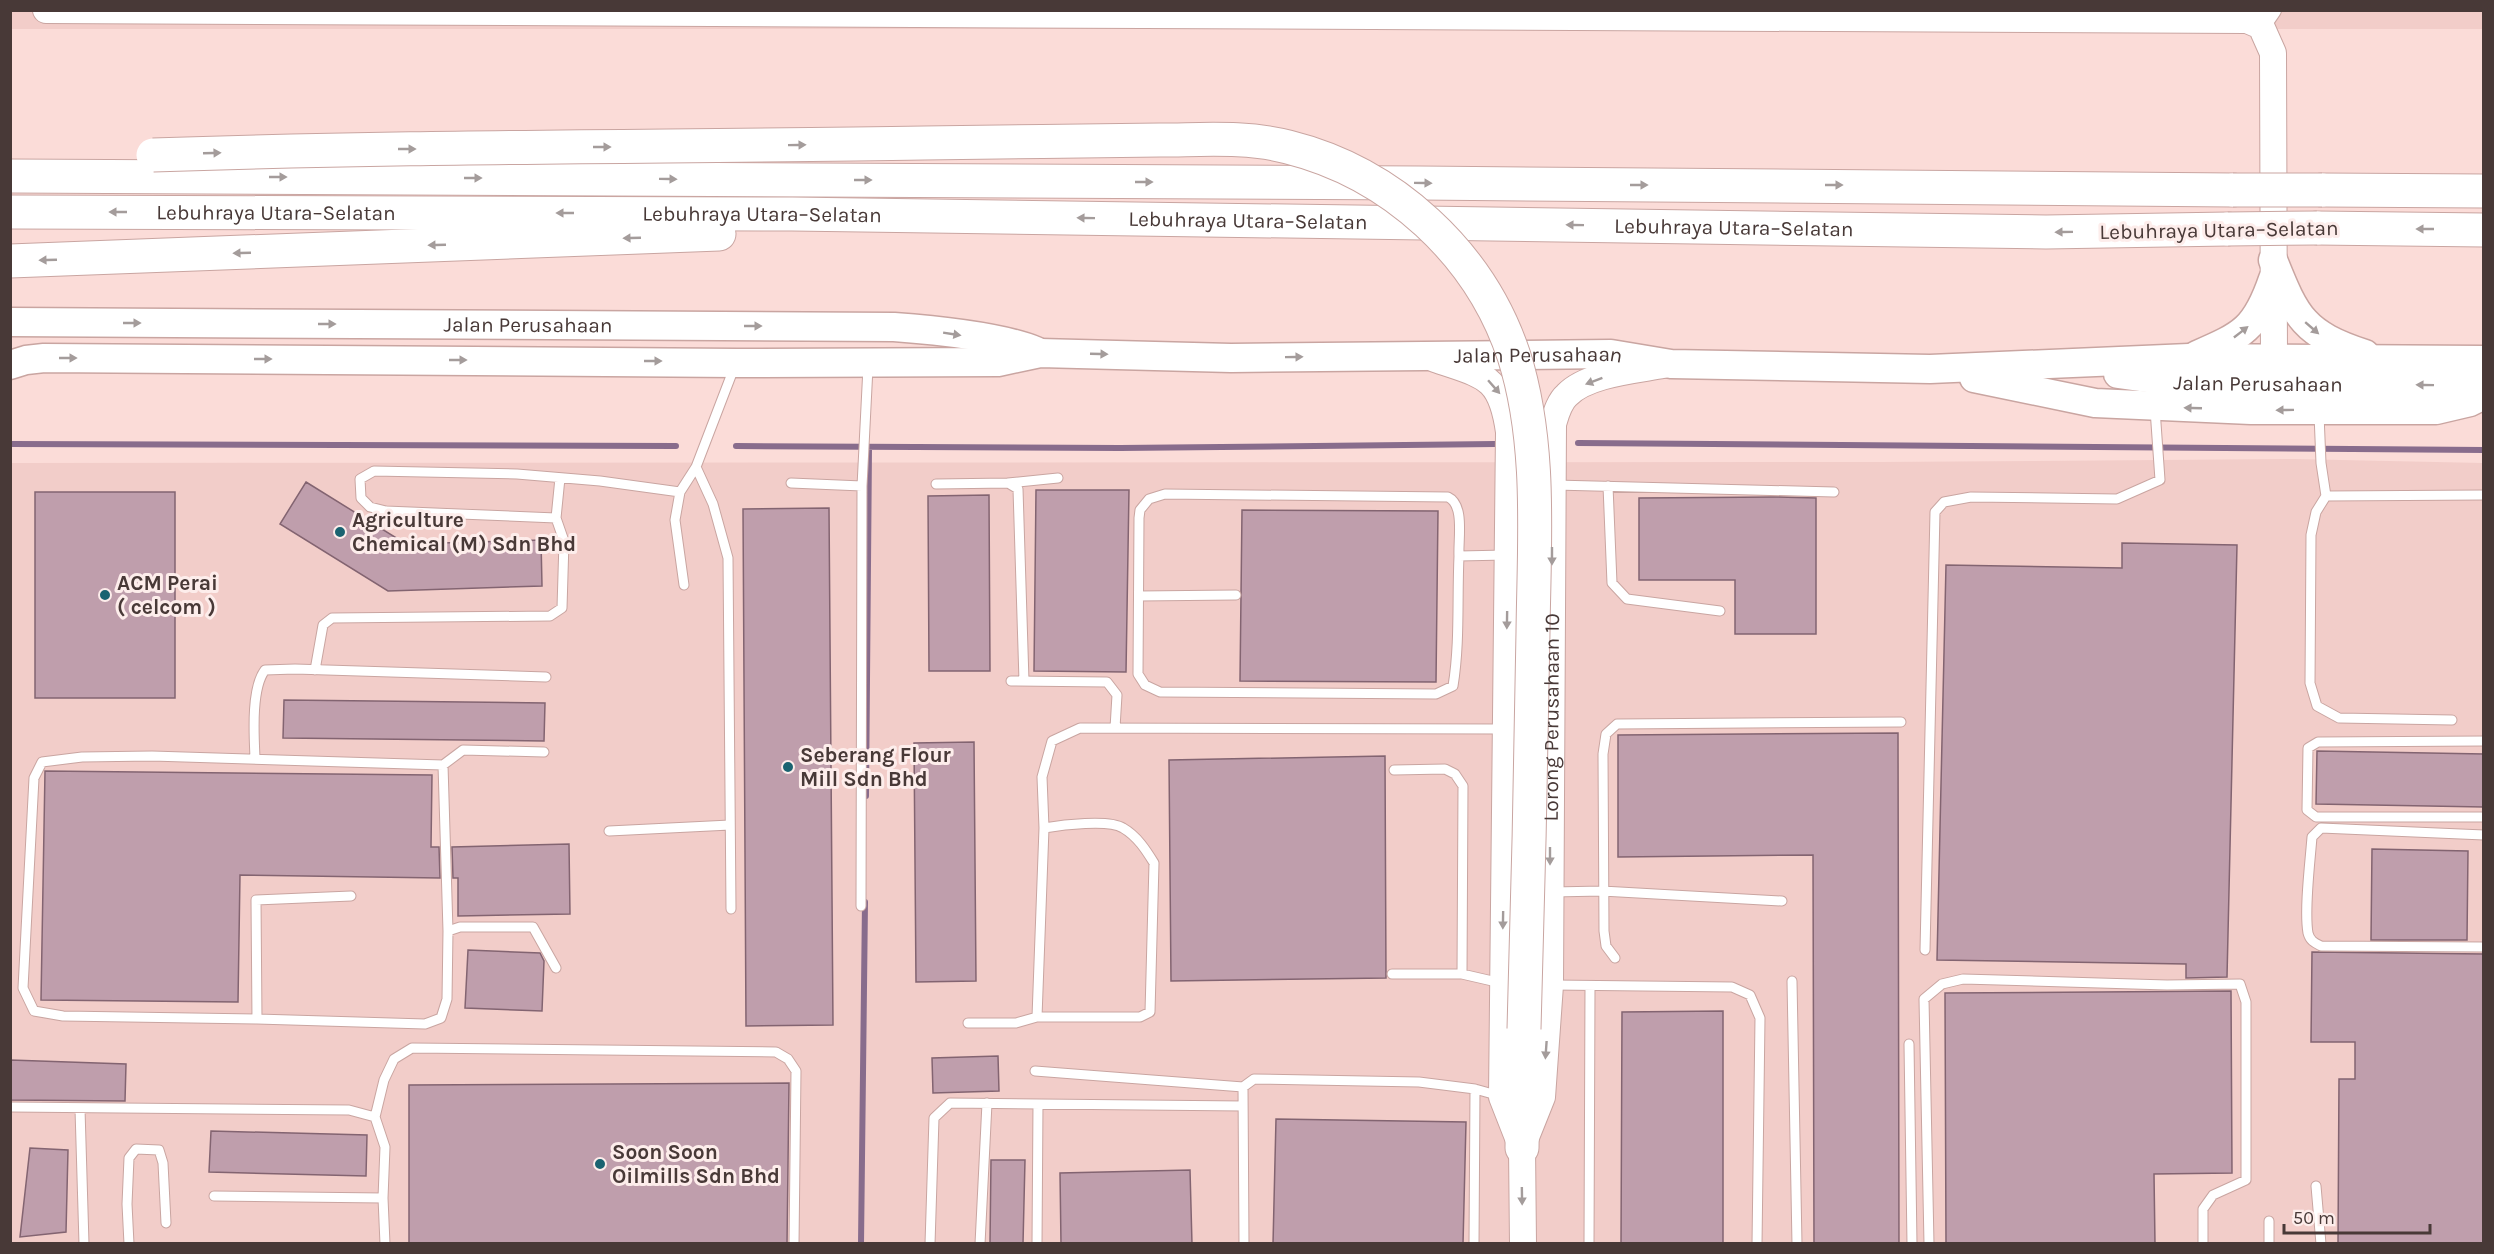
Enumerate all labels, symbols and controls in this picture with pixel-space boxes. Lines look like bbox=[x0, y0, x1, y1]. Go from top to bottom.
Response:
one-way arrow bbox=[787, 140, 806, 150]
one-way arrow bbox=[592, 142, 611, 152]
one-way arrow bbox=[397, 144, 416, 153]
one-way arrow bbox=[202, 148, 221, 158]
one-way arrow bbox=[268, 172, 287, 182]
one-way arrow bbox=[463, 173, 482, 183]
one-way arrow bbox=[658, 174, 677, 184]
one-way arrow bbox=[853, 175, 872, 185]
one-way arrow bbox=[1135, 177, 1154, 187]
one-way arrow bbox=[1414, 178, 1433, 188]
one-way arrow bbox=[1630, 180, 1649, 190]
one-way arrow bbox=[1825, 180, 1844, 190]
street label: Lebuhraya Utara–Selatan bbox=[156, 200, 396, 225]
street label: Lebuhraya Utara–Selatan bbox=[642, 202, 882, 227]
one-way arrow bbox=[109, 207, 128, 217]
street label: Lebuhraya Utara–Selatan bbox=[1128, 207, 1368, 234]
one-way arrow bbox=[556, 208, 575, 218]
one-way arrow bbox=[1077, 213, 1096, 223]
street label: Lebuhraya Utara–Selatan bbox=[1614, 214, 1854, 241]
street label: Lebuhraya Utara–Selatan bbox=[2099, 216, 2339, 244]
one-way arrow bbox=[1566, 220, 1585, 230]
one-way arrow bbox=[2416, 224, 2435, 234]
one-way arrow bbox=[2055, 227, 2074, 237]
one-way arrow bbox=[623, 233, 642, 243]
one-way arrow bbox=[428, 241, 447, 250]
one-way arrow bbox=[233, 248, 252, 257]
one-way arrow bbox=[38, 255, 57, 265]
street label: Jalan Perusahaan bbox=[443, 312, 613, 337]
one-way arrow bbox=[122, 318, 141, 328]
one-way arrow bbox=[317, 319, 336, 329]
one-way arrow bbox=[743, 321, 762, 331]
one-way arrow bbox=[2304, 322, 2320, 335]
one-way arrow bbox=[2233, 326, 2249, 339]
one-way arrow bbox=[943, 329, 962, 338]
street label: Jalan Perusahaan bbox=[1453, 342, 1624, 368]
one-way arrow bbox=[1089, 350, 1108, 359]
one-way arrow bbox=[1284, 352, 1303, 362]
one-way arrow bbox=[59, 354, 78, 363]
one-way arrow bbox=[254, 354, 273, 364]
one-way arrow bbox=[449, 355, 468, 365]
one-way arrow bbox=[644, 356, 663, 366]
street label: Jalan Perusahaan bbox=[2172, 370, 2343, 397]
one-way arrow bbox=[1585, 376, 1603, 386]
one-way arrow bbox=[1487, 380, 1500, 395]
one-way arrow bbox=[2416, 380, 2435, 390]
one-way arrow bbox=[2183, 403, 2202, 413]
one-way arrow bbox=[2276, 405, 2295, 414]
place label: Agriculture Chemical (M) Sdn Bhd bbox=[352, 508, 576, 556]
marker: Agriculture Chemical (M) Sdn Bhd bbox=[333, 525, 347, 539]
one-way arrow bbox=[1547, 546, 1557, 565]
place label: ACM Perai ( celcom ) bbox=[117, 571, 218, 619]
marker: ACM Perai ( celcom ) bbox=[98, 588, 112, 602]
one-way arrow bbox=[1503, 611, 1512, 630]
street label: Lorong Perusahaan 10 bbox=[1539, 613, 1564, 822]
place label: Seberang Flour Mill Sdn Bhd bbox=[800, 743, 952, 791]
marker: Seberang Flour Mill Sdn Bhd bbox=[781, 760, 795, 774]
one-way arrow bbox=[1546, 846, 1555, 865]
one-way arrow bbox=[1499, 911, 1508, 930]
one-way arrow bbox=[1541, 1041, 1550, 1060]
place label: Soon Soon Oilmills Sdn Bhd bbox=[612, 1140, 780, 1188]
marker: Soon Soon Oilmills Sdn Bhd bbox=[593, 1157, 607, 1171]
one-way arrow bbox=[1517, 1186, 1527, 1205]
scale bar bbox=[2284, 1197, 2430, 1235]
text: 50 m bbox=[2293, 1207, 2335, 1229]

